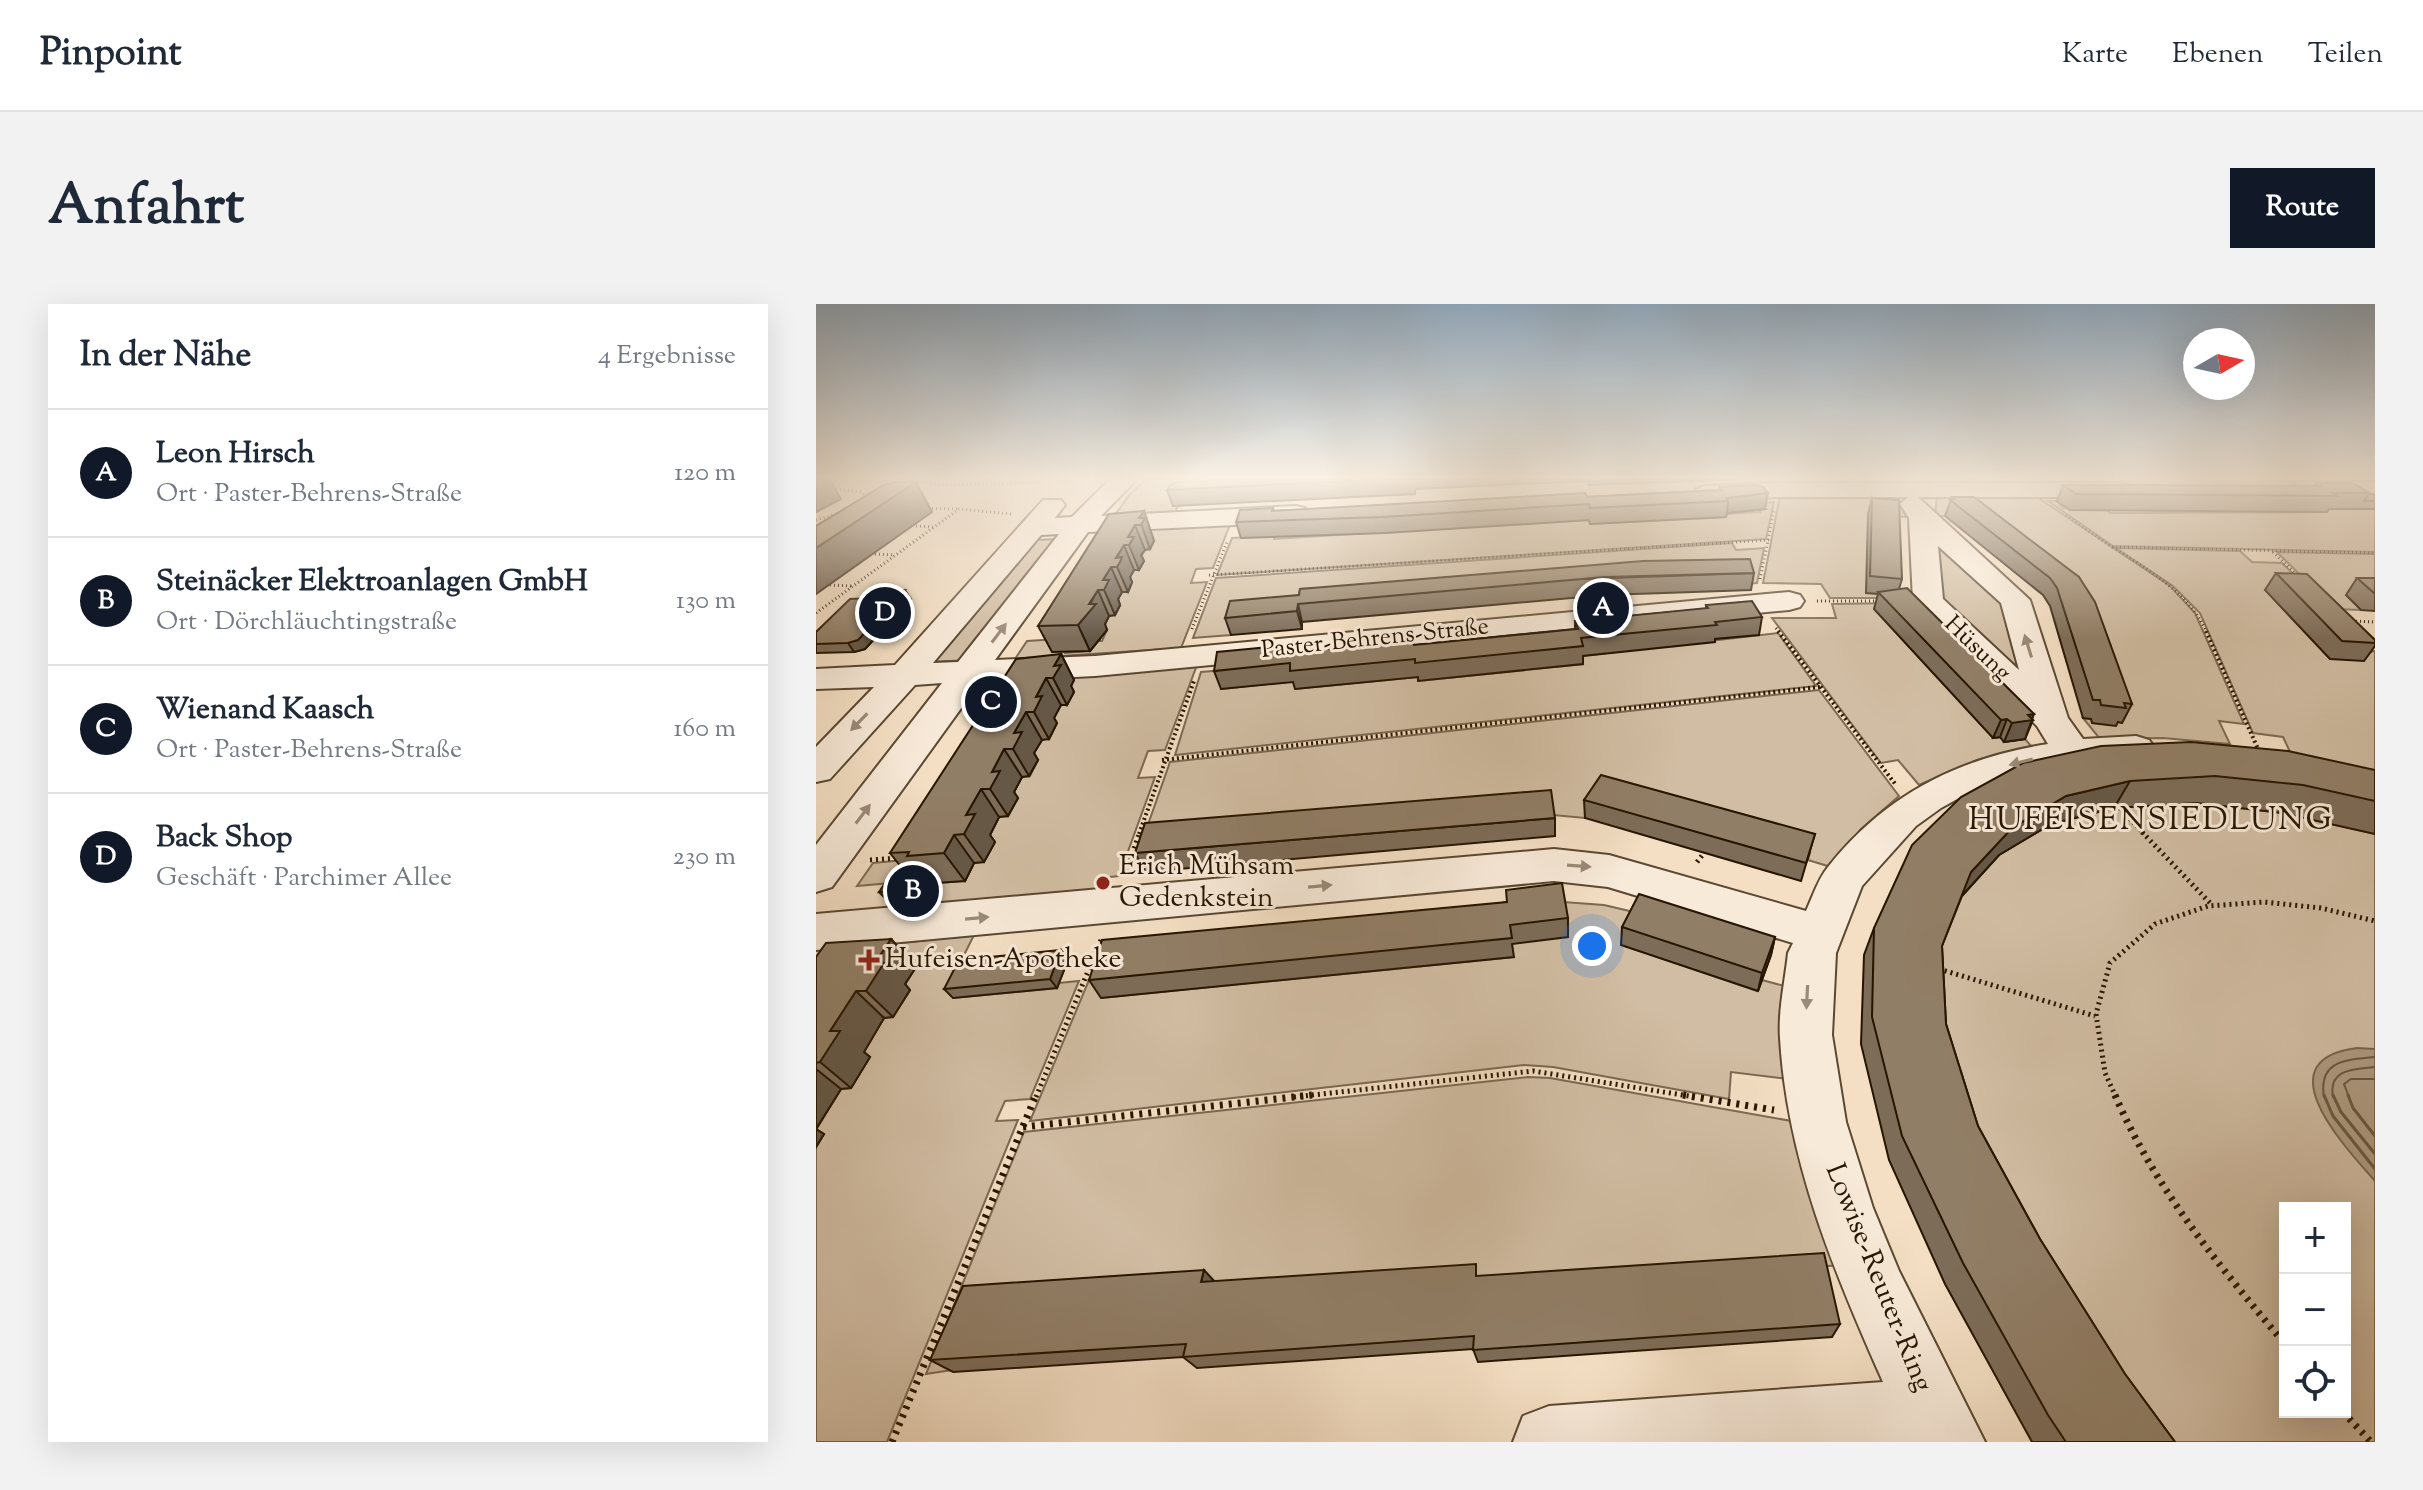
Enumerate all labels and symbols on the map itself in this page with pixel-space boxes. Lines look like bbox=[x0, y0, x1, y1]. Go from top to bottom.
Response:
north arrow bbox=[2183, 328, 2255, 400]
pin: A bbox=[1577, 578, 1629, 638]
pin: D bbox=[859, 583, 911, 643]
street label: Hüsung bbox=[1936, 608, 2018, 690]
street label: Paster-Behrens-Straße bbox=[1260, 610, 1490, 668]
one-way arrow bbox=[990, 623, 1006, 643]
one-way arrow bbox=[2021, 633, 2034, 657]
pin: C bbox=[965, 672, 1017, 732]
one-way arrow bbox=[850, 712, 868, 731]
one-way arrow bbox=[2009, 756, 2034, 768]
district label: HUFEISENSIEDLUNG bbox=[1968, 798, 2334, 844]
one-way arrow bbox=[854, 804, 870, 824]
place label: Erich Mühsam Gedenkstein bbox=[1119, 847, 1294, 919]
one-way arrow bbox=[1567, 860, 1592, 873]
pin: B bbox=[887, 861, 939, 921]
marker: Erich Mühsam Gedenkstein bbox=[1094, 874, 1112, 892]
one-way arrow bbox=[1308, 880, 1333, 893]
one-way arrow bbox=[965, 911, 990, 924]
your location bbox=[1572, 926, 1612, 966]
place label: Hufeisen-Apotheke bbox=[885, 940, 1121, 980]
marker: Hufeisen-Apotheke bbox=[860, 951, 878, 969]
one-way arrow bbox=[1800, 985, 1813, 1010]
street label: Lowise-Reuter-Ring bbox=[1814, 1158, 1942, 1398]

